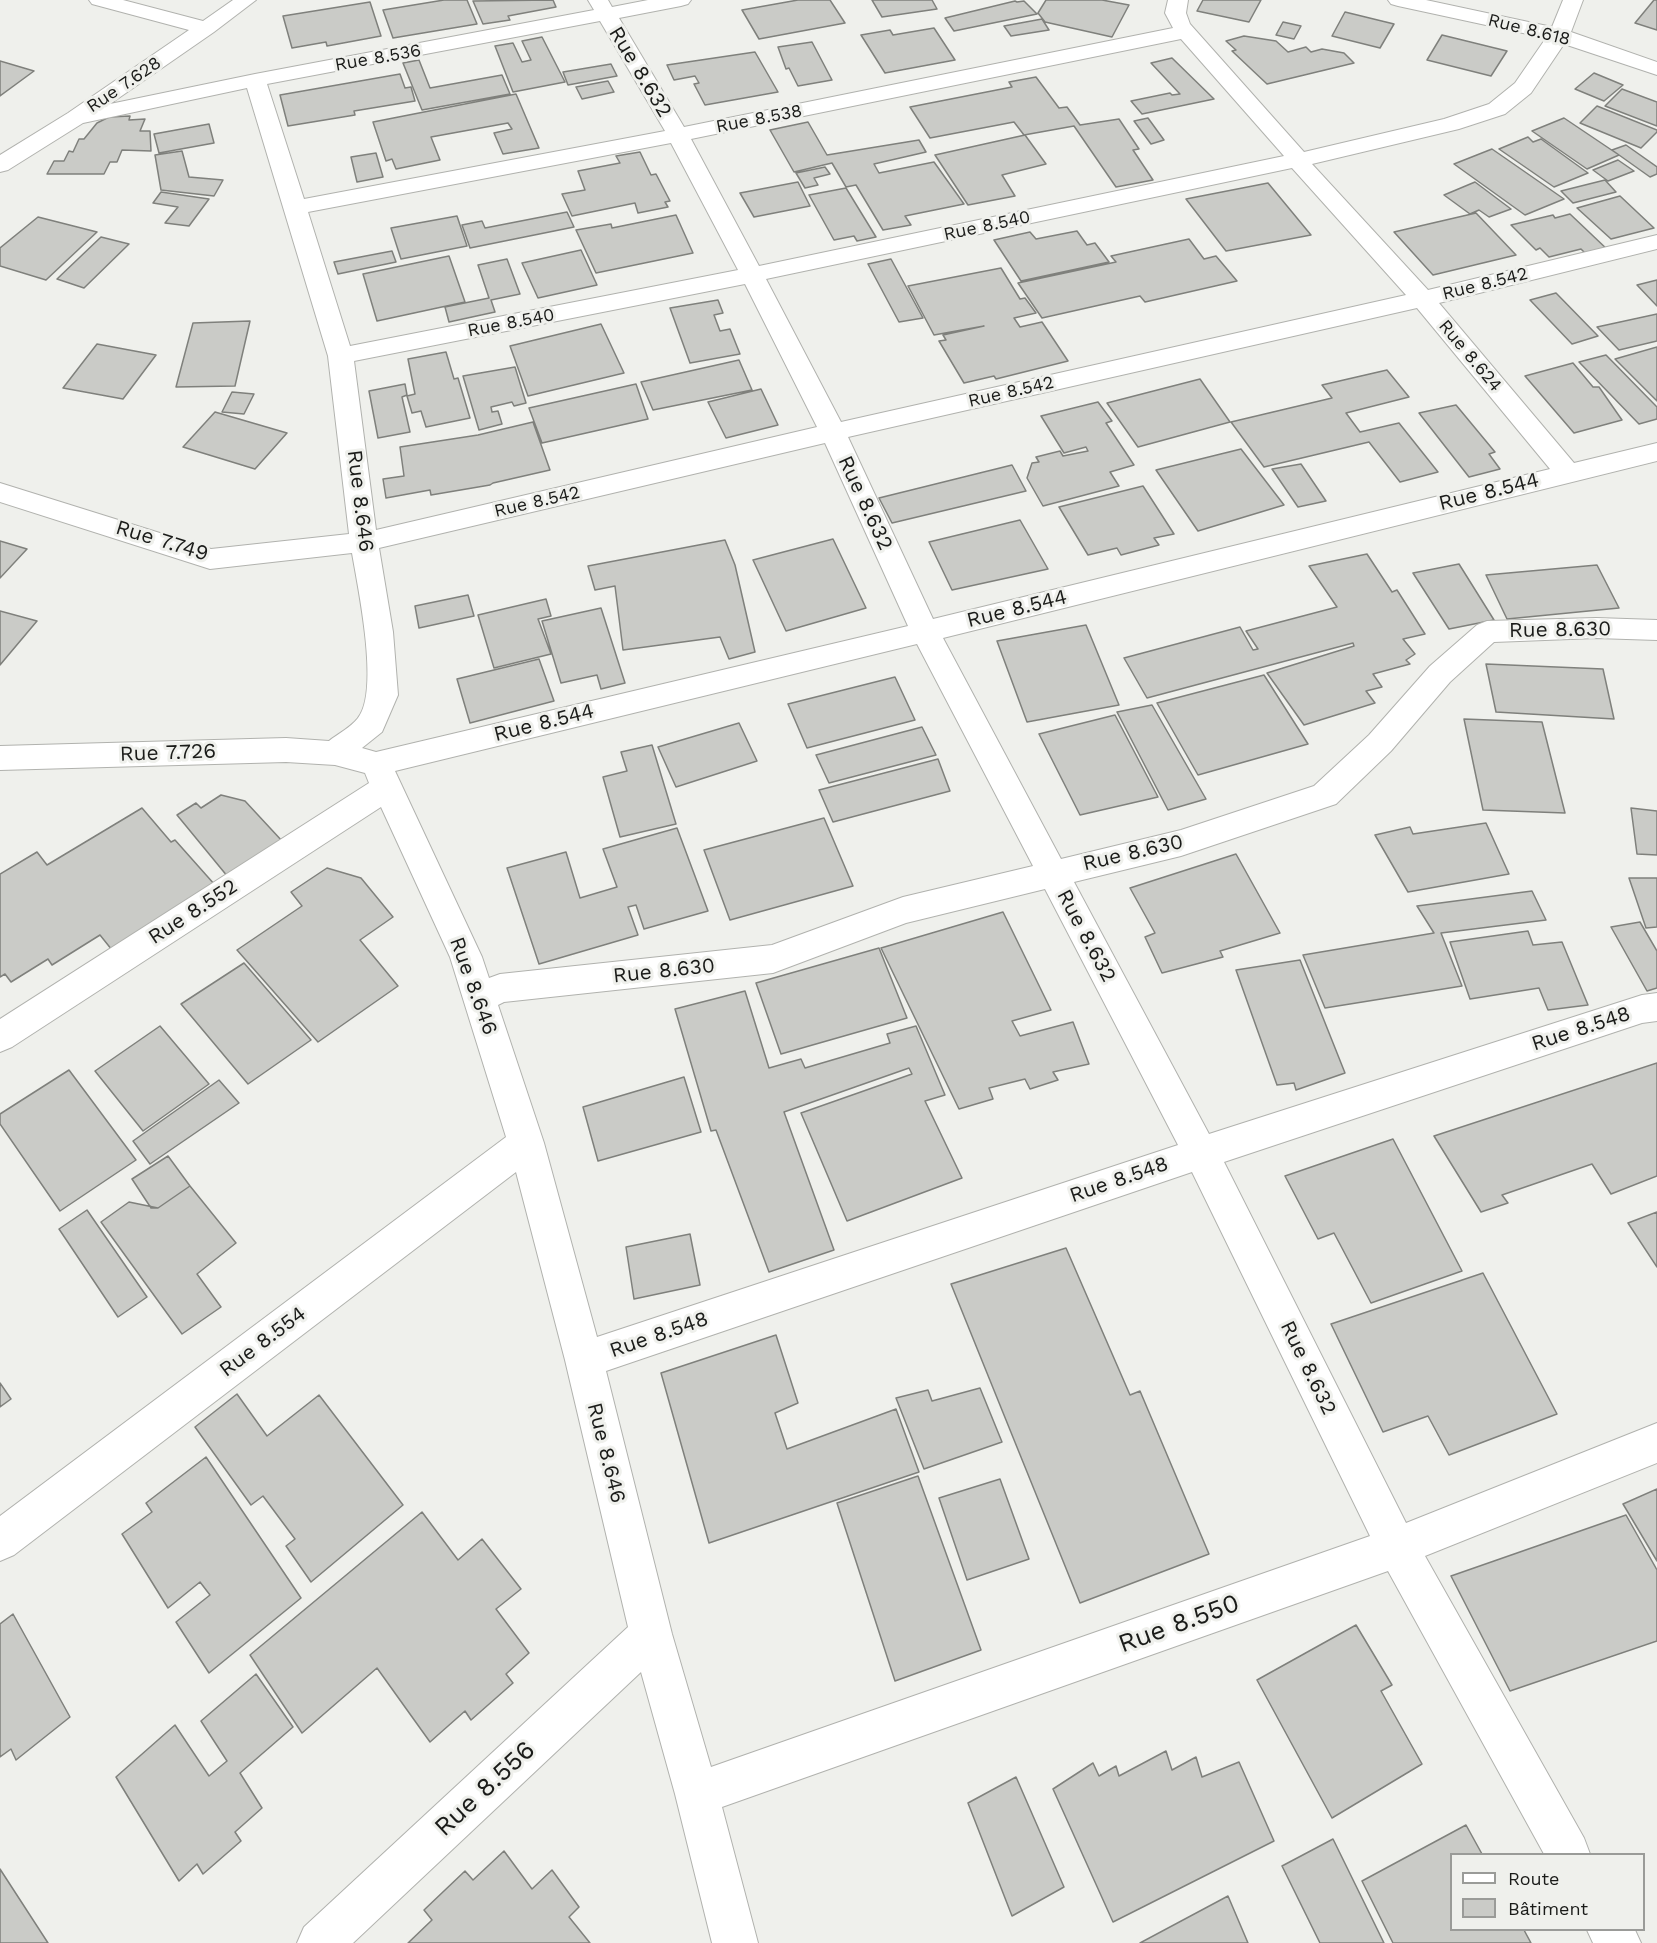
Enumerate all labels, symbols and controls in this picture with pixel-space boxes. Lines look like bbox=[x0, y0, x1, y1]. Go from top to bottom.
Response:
street label: Rue 8.618 bbox=[1486, 9, 1572, 51]
street label: Rue 8.632 bbox=[603, 22, 677, 122]
street label: Rue 8.536 bbox=[333, 40, 423, 76]
street label: Rue 7.628 bbox=[83, 52, 165, 118]
street label: Rue 8.538 bbox=[714, 100, 804, 138]
street label: Rue 8.540 bbox=[942, 206, 1032, 246]
street label: Rue 8.542 bbox=[1440, 263, 1530, 305]
street label: Rue 8.540 bbox=[466, 304, 556, 342]
street label: Rue 8.624 bbox=[1434, 316, 1506, 396]
street label: Rue 8.542 bbox=[966, 372, 1056, 412]
street label: Rue 8.646 bbox=[341, 449, 379, 553]
street label: Rue 8.632 bbox=[832, 452, 898, 554]
street label: Rue 8.544 bbox=[1436, 467, 1542, 517]
street label: Rue 8.542 bbox=[492, 482, 582, 522]
street label: Rue 7.749 bbox=[113, 515, 211, 567]
street label: Rue 8.544 bbox=[964, 584, 1070, 634]
street label: Rue 8.630 bbox=[1509, 617, 1611, 643]
street label: Rue 8.544 bbox=[491, 698, 597, 748]
street label: Rue 7.726 bbox=[119, 739, 217, 767]
street label: Rue 8.630 bbox=[1080, 829, 1186, 877]
street label: Rue 8.552 bbox=[144, 874, 242, 950]
street label: Rue 8.632 bbox=[1051, 885, 1121, 987]
street label: Rue 8.646 bbox=[444, 934, 502, 1038]
street label: Rue 8.630 bbox=[612, 953, 716, 989]
street label: Rue 8.548 bbox=[1528, 1001, 1634, 1057]
street label: Rue 8.548 bbox=[1066, 1151, 1172, 1209]
street label: Rue 8.554 bbox=[215, 1301, 311, 1383]
street label: Rue 8.548 bbox=[606, 1306, 712, 1364]
street label: Rue 8.632 bbox=[1274, 1317, 1342, 1419]
street label: Rue 8.646 bbox=[581, 1400, 631, 1506]
street label: Rue 8.550 bbox=[1114, 1588, 1244, 1660]
street label: Rue 8.556 bbox=[428, 1735, 542, 1843]
legend bbox=[1450, 1853, 1645, 1931]
text: Route bbox=[1508, 1868, 1560, 1889]
text: Bâtiment bbox=[1508, 1898, 1588, 1919]

